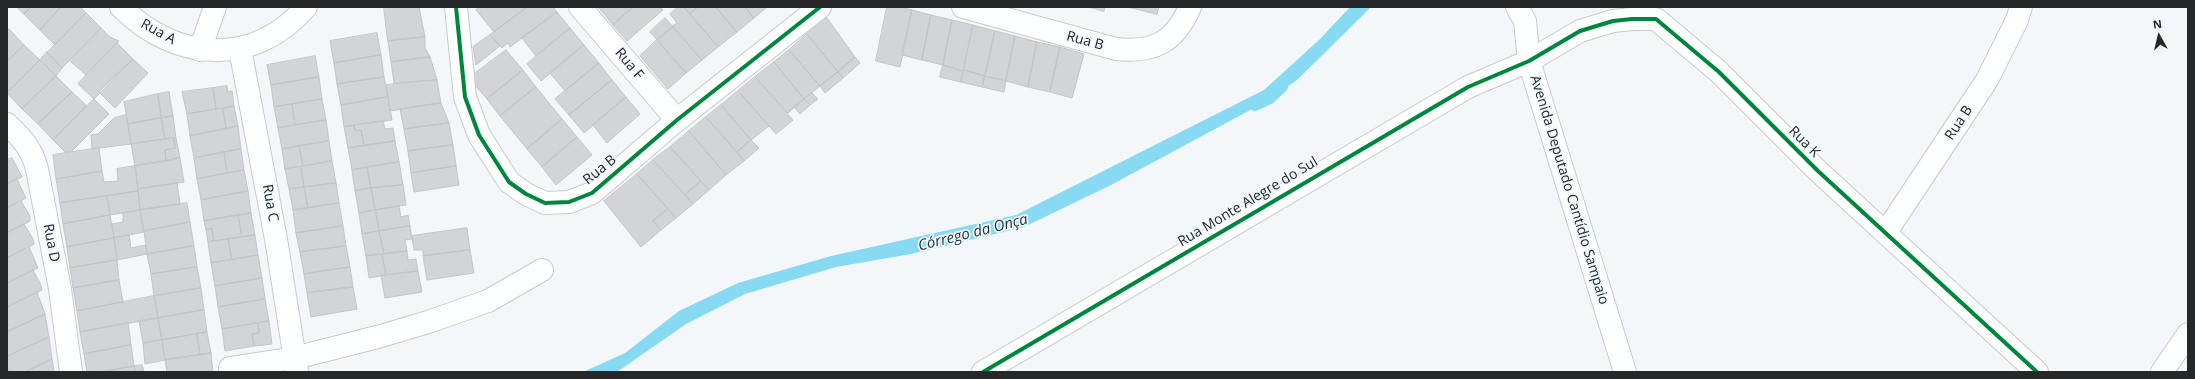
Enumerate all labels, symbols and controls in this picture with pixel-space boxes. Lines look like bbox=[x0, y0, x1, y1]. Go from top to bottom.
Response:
street label: Rua A bbox=[138, 16, 178, 48]
north arrow bbox=[2139, 16, 2179, 56]
text: N bbox=[2152, 16, 2163, 32]
street label: Rua B bbox=[1065, 28, 1105, 54]
street label: Rua F bbox=[611, 45, 647, 83]
street label: Avenida Deputado Cantídio Sampaio bbox=[1526, 73, 1612, 307]
street label: Rua B bbox=[1942, 103, 1976, 143]
street label: Rua K bbox=[1785, 123, 1823, 161]
street label: Rua B bbox=[580, 152, 620, 188]
street label: Rua Monte Alegre do Sul bbox=[1175, 154, 1321, 250]
street label: Rua C bbox=[258, 183, 282, 223]
water label: Córrego da Onça bbox=[916, 211, 1030, 255]
street label: Rua D bbox=[39, 222, 63, 264]

